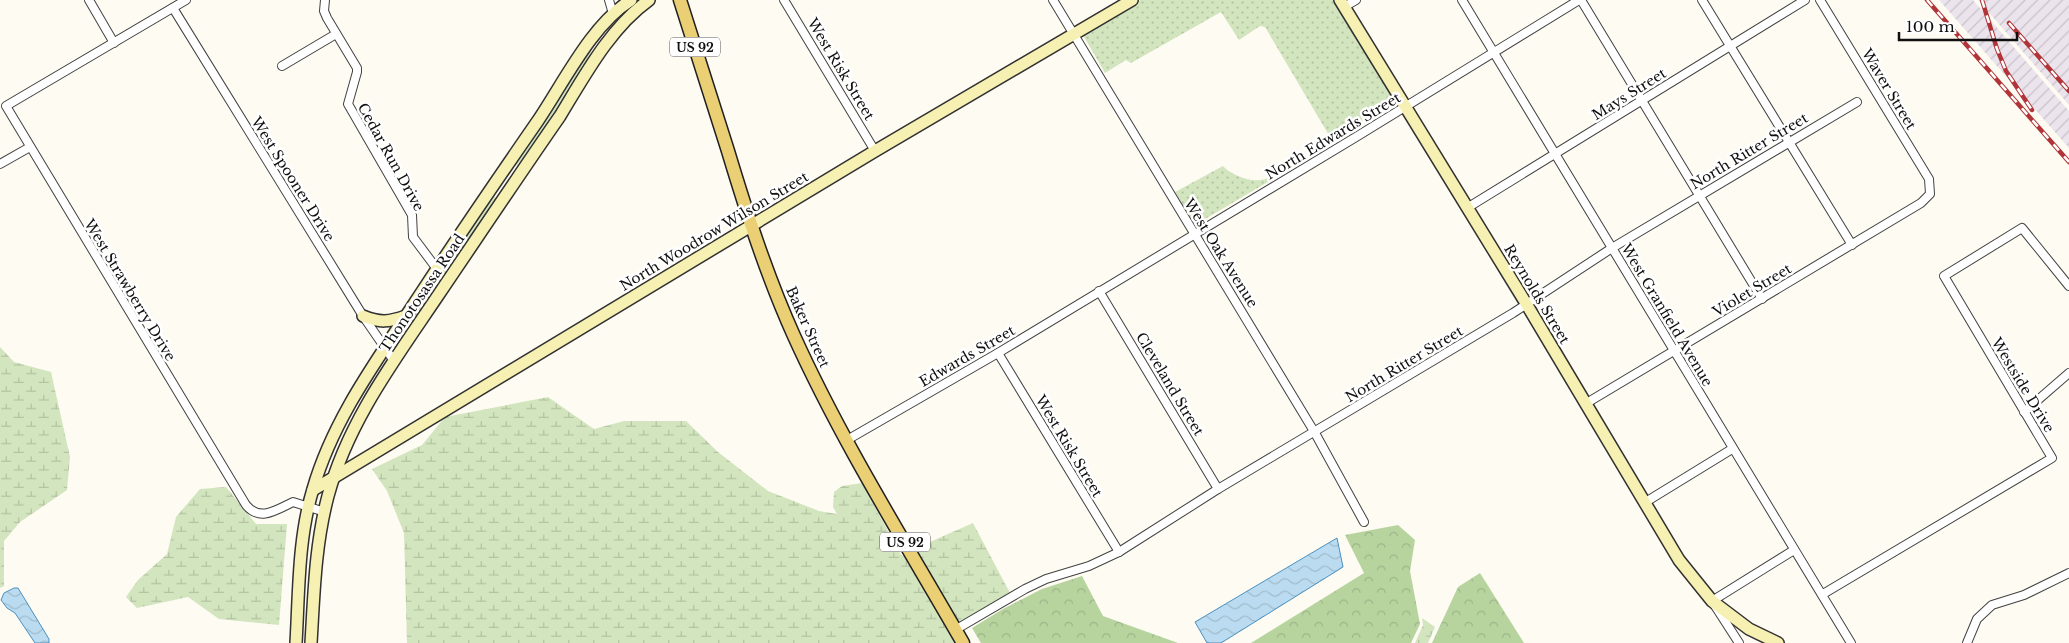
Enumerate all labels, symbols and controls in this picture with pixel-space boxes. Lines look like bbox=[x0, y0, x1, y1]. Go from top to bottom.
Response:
scale bar bbox=[1899, 10, 2016, 42]
street label: West Risk Street bbox=[803, 14, 879, 124]
text: 100 m bbox=[1906, 17, 1955, 36]
road number: US 92 bbox=[670, 38, 720, 56]
street label: Waver Street bbox=[1857, 44, 1921, 133]
street label: Mays Street bbox=[1589, 64, 1670, 124]
street label: North Edwards Street bbox=[1262, 88, 1404, 184]
street label: Cedar Run Drive bbox=[354, 100, 428, 214]
street label: North Ritter Street bbox=[1687, 108, 1812, 193]
street label: West Spooner Drive bbox=[247, 112, 339, 245]
street label: North Woodrow Wilson Street bbox=[616, 167, 812, 295]
street label: West Oak Avenue bbox=[1180, 194, 1262, 311]
street label: West Strawberry Drive bbox=[80, 215, 180, 364]
street label: Thonotosassa Road bbox=[376, 230, 469, 356]
street label: West Granfield Avenue bbox=[1617, 240, 1717, 390]
street label: Reynolds Street bbox=[1500, 241, 1574, 348]
street label: Violet Street bbox=[1708, 259, 1795, 321]
street label: Baker Street bbox=[782, 284, 834, 371]
street label: Edwards Street bbox=[916, 321, 1019, 391]
street label: North Ritter Street bbox=[1342, 321, 1467, 406]
street label: Cleveland Street bbox=[1132, 329, 1208, 440]
street label: Westside Drive bbox=[1987, 333, 2058, 436]
street label: West Risk Street bbox=[1031, 391, 1107, 501]
road number: US 92 bbox=[880, 532, 930, 552]

